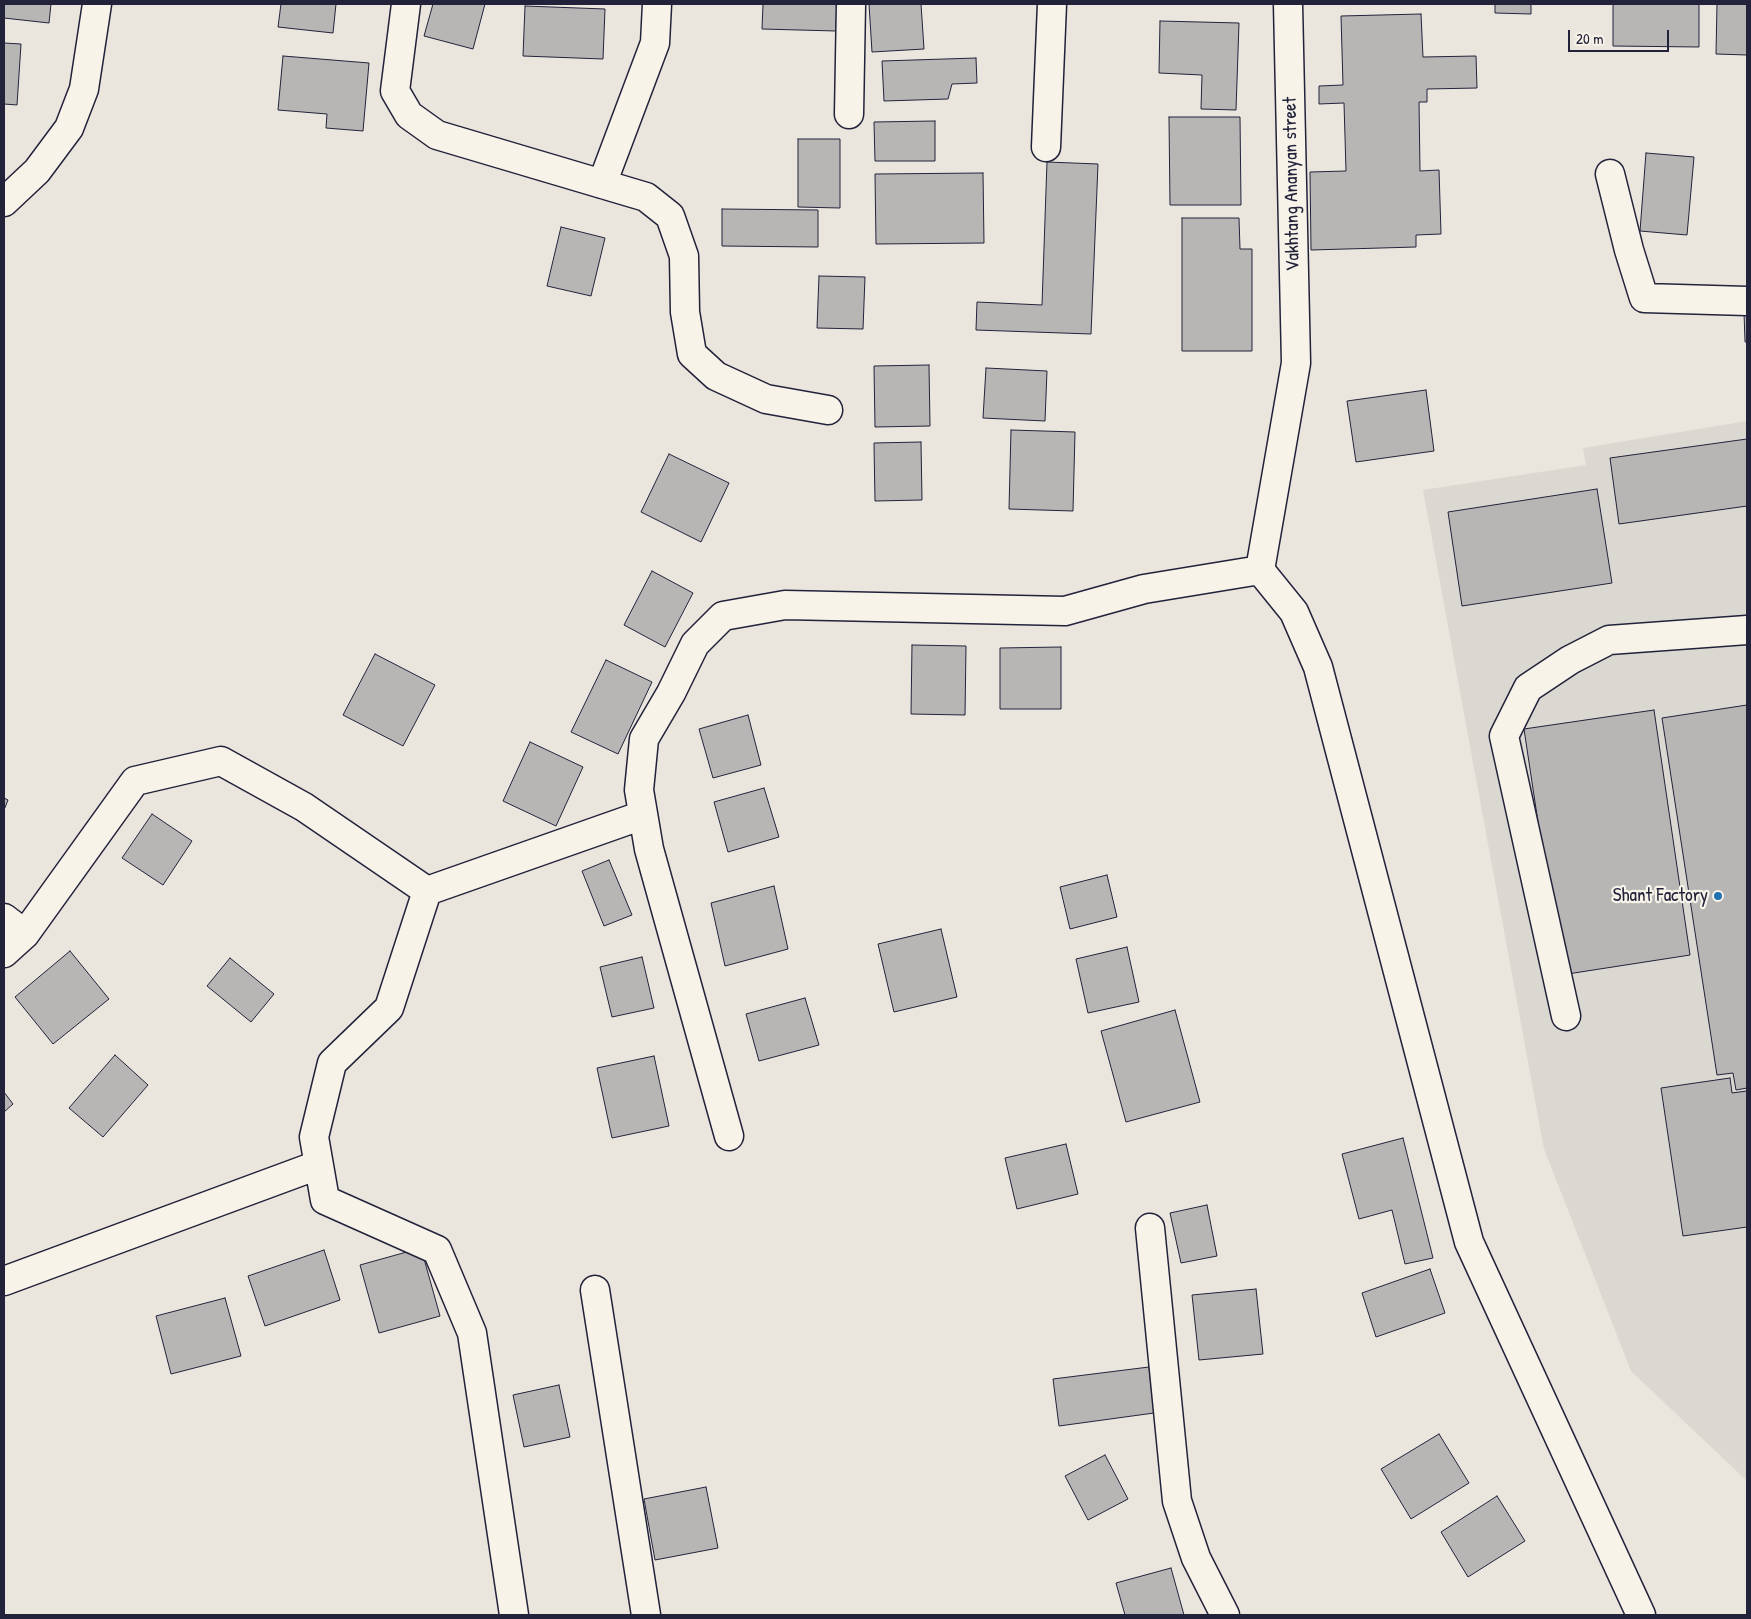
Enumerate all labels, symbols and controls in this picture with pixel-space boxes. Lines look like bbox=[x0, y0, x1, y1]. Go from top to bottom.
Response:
scale bar bbox=[1571, 20, 1672, 52]
text: 20 m bbox=[1576, 28, 1603, 49]
street label: Vakhtang Ananyan street bbox=[1279, 97, 1305, 271]
place label: Shant Factory bbox=[1613, 885, 1708, 907]
marker: Shant Factory bbox=[1712, 890, 1724, 902]

